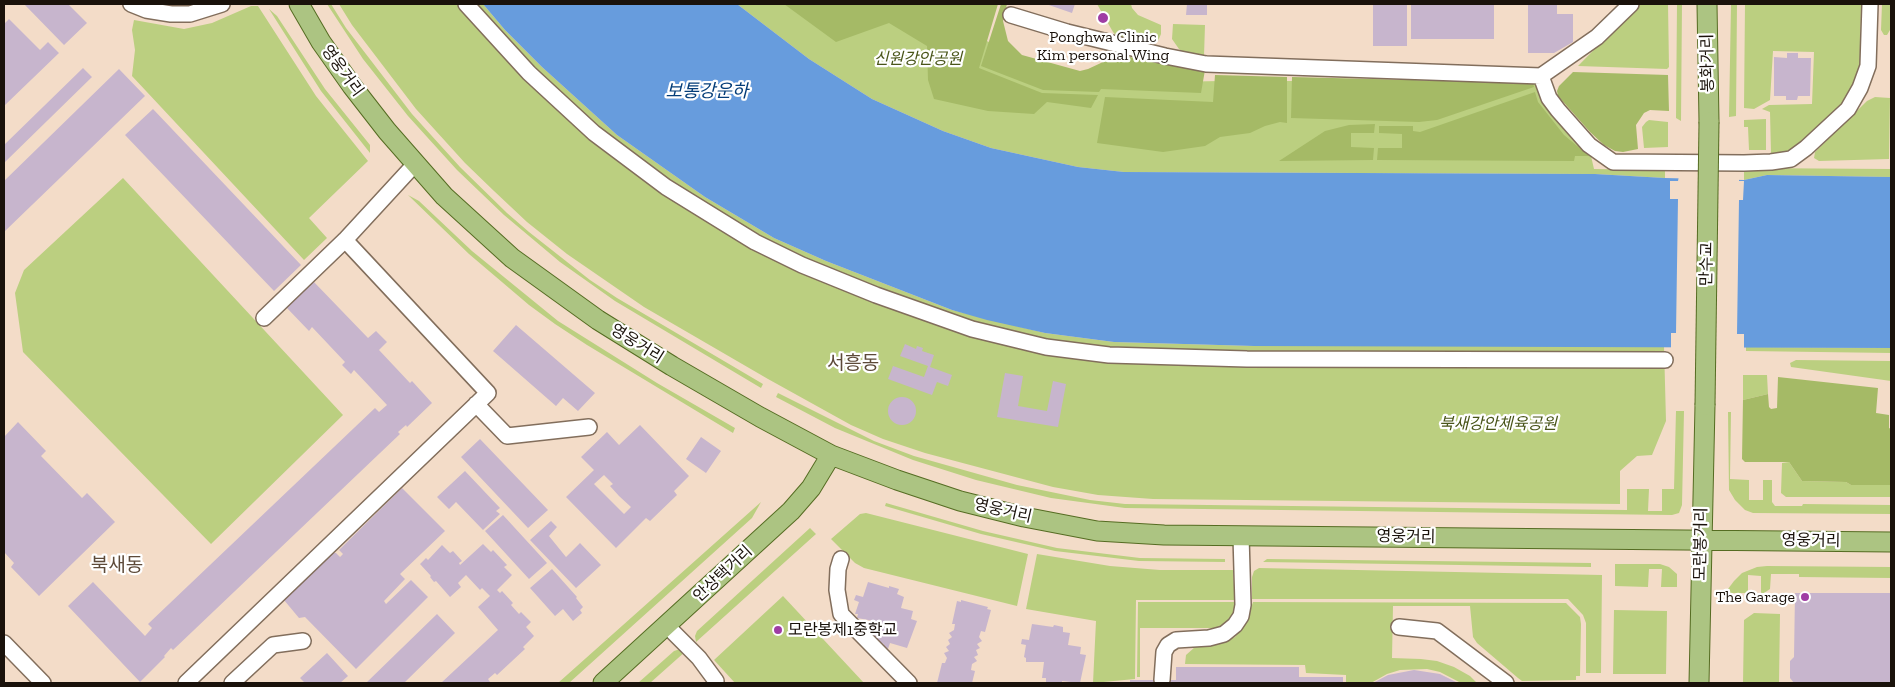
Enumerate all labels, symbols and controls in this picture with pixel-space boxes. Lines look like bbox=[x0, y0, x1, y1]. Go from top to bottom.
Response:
marker: Ponghwa Clinic Kim personal Wing bbox=[1096, 11, 1110, 25]
place label: Ponghwa Clinic Kim personal Wing bbox=[1037, 27, 1169, 65]
street label: 봉화거리 bbox=[1698, 33, 1718, 93]
street label: 영웅거리 bbox=[317, 42, 367, 100]
park label: 신원강안공원 bbox=[874, 49, 962, 69]
water label: 보통강운하 bbox=[666, 81, 748, 103]
street label: 만수교 bbox=[1697, 242, 1717, 286]
street label: 영웅거리 bbox=[607, 320, 667, 368]
district label: 서흥동 bbox=[827, 353, 879, 375]
park label: 북새강안체육공원 bbox=[1439, 414, 1557, 434]
street label: 영웅거리 bbox=[972, 495, 1034, 527]
street label: 모란봉거리 bbox=[1691, 507, 1711, 581]
street label: 영웅거리 bbox=[1376, 527, 1436, 547]
street label: 영웅거리 bbox=[1781, 531, 1841, 551]
street label: 안상택거리 bbox=[690, 542, 756, 606]
district label: 북새동 bbox=[91, 555, 143, 577]
place label: The Garage bbox=[1715, 587, 1795, 607]
marker: The Garage bbox=[1799, 591, 1811, 603]
place label: 모란봉제1중학교 bbox=[788, 620, 897, 640]
marker: 모란봉제1중학교 bbox=[772, 624, 784, 636]

